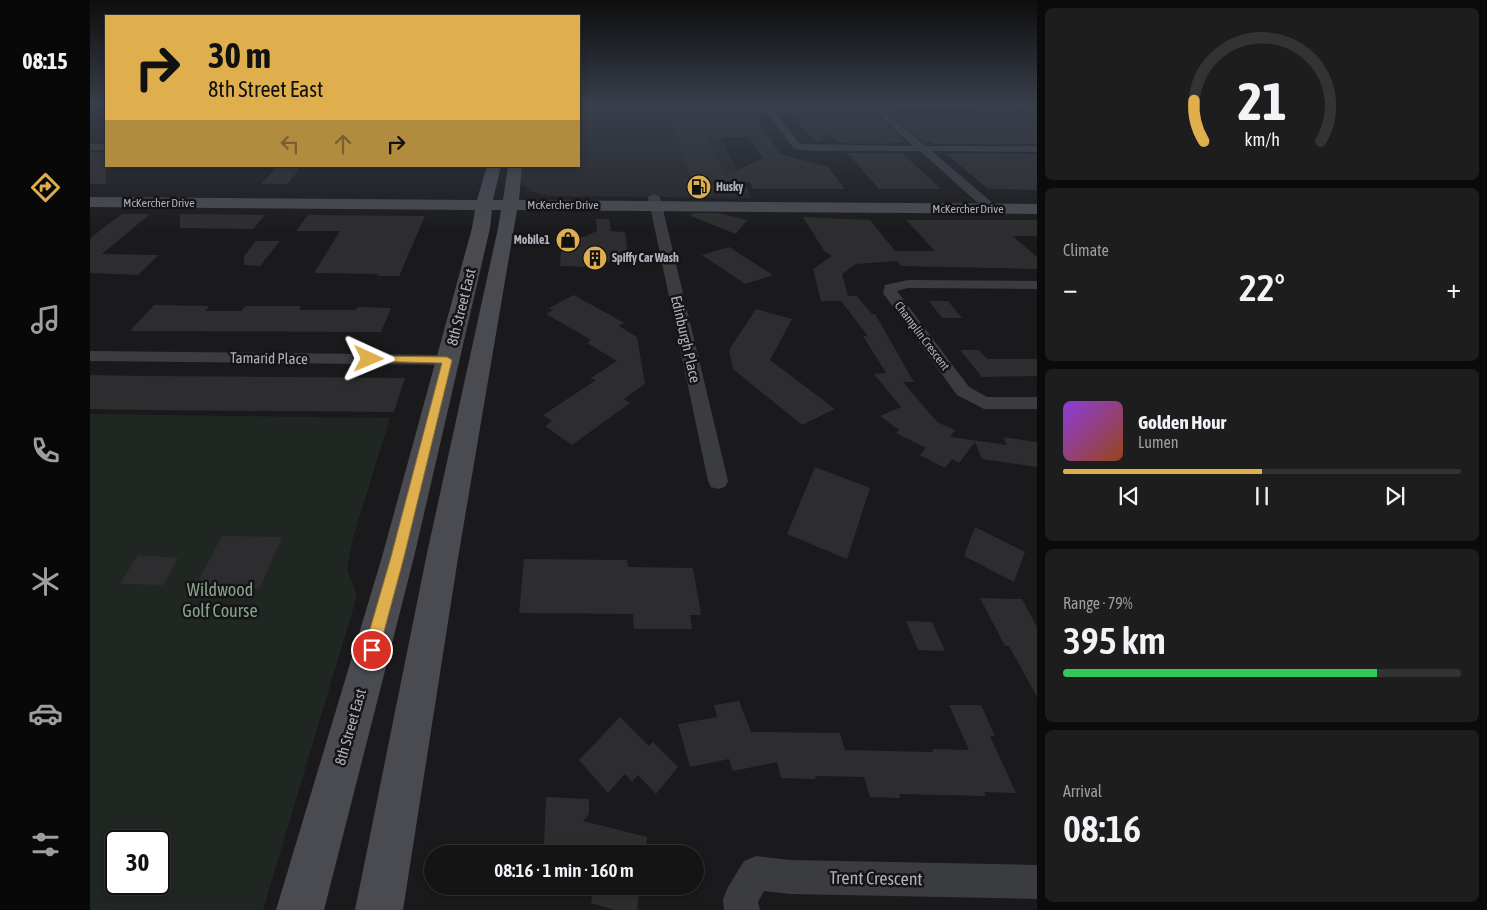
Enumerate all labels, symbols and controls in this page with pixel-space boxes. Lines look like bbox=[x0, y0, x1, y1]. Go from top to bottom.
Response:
icon: right bbox=[125, 35, 190, 100]
text: 30 m bbox=[208, 35, 271, 75]
text: 08:15 bbox=[22, 48, 68, 74]
text: 21 bbox=[1238, 71, 1286, 131]
text: 8th Street East bbox=[208, 76, 323, 102]
text: km/h bbox=[1244, 129, 1280, 150]
icon: left bbox=[276, 130, 304, 158]
icon: ahead bbox=[329, 130, 357, 158]
icon: right bbox=[382, 130, 410, 158]
icon: directions bbox=[28, 170, 63, 205]
fuel station icon: Husky bbox=[686, 174, 712, 200]
place label: Husky bbox=[716, 180, 743, 194]
street label: McKercher Drive bbox=[123, 196, 195, 210]
street label: McKercher Drive bbox=[527, 198, 599, 212]
street label: McKercher Drive bbox=[932, 202, 1004, 216]
shop icon: Mobile1 bbox=[555, 227, 581, 253]
place label: Mobile1 bbox=[514, 233, 550, 247]
text: Climate bbox=[1063, 241, 1109, 259]
building icon: Spiffy Car Wash bbox=[582, 245, 608, 271]
place label: Spiffy Car Wash bbox=[612, 251, 679, 265]
text: 22° bbox=[1239, 266, 1285, 309]
street label: 8th Street East bbox=[443, 267, 479, 347]
text: − bbox=[1063, 272, 1078, 304]
text: + bbox=[1446, 272, 1461, 304]
street label: Edinburgh Place bbox=[668, 294, 704, 384]
street label: Champlin Crescent bbox=[892, 299, 953, 374]
icon: music bbox=[28, 302, 63, 337]
position arrow bbox=[342, 332, 394, 384]
street label: Tamarid Place bbox=[230, 349, 308, 367]
text: Golden Hour bbox=[1138, 411, 1226, 433]
icon: phone bbox=[28, 433, 63, 468]
text: Lumen bbox=[1138, 433, 1178, 451]
icon: previous bbox=[1115, 482, 1143, 510]
icon: pause bbox=[1248, 482, 1276, 510]
icon: next bbox=[1381, 482, 1409, 510]
icon: climate bbox=[28, 564, 63, 599]
park label: Wildwood Golf Course bbox=[182, 579, 258, 621]
text: Range · 79% bbox=[1063, 594, 1133, 612]
text: 395 km bbox=[1063, 619, 1166, 662]
pin bbox=[351, 629, 393, 671]
icon: arrive bbox=[358, 636, 386, 664]
street label: 8th Street East bbox=[331, 687, 369, 767]
icon: car bbox=[28, 696, 63, 731]
text: Arrival bbox=[1063, 782, 1102, 800]
text: 08:16 bbox=[1063, 807, 1141, 850]
icon: filters bbox=[28, 827, 63, 862]
speed limit sign: 30 bbox=[105, 830, 170, 895]
text: 08:16 · 1 min · 160 m bbox=[494, 859, 634, 881]
street label: Trent Crescent bbox=[829, 867, 923, 889]

